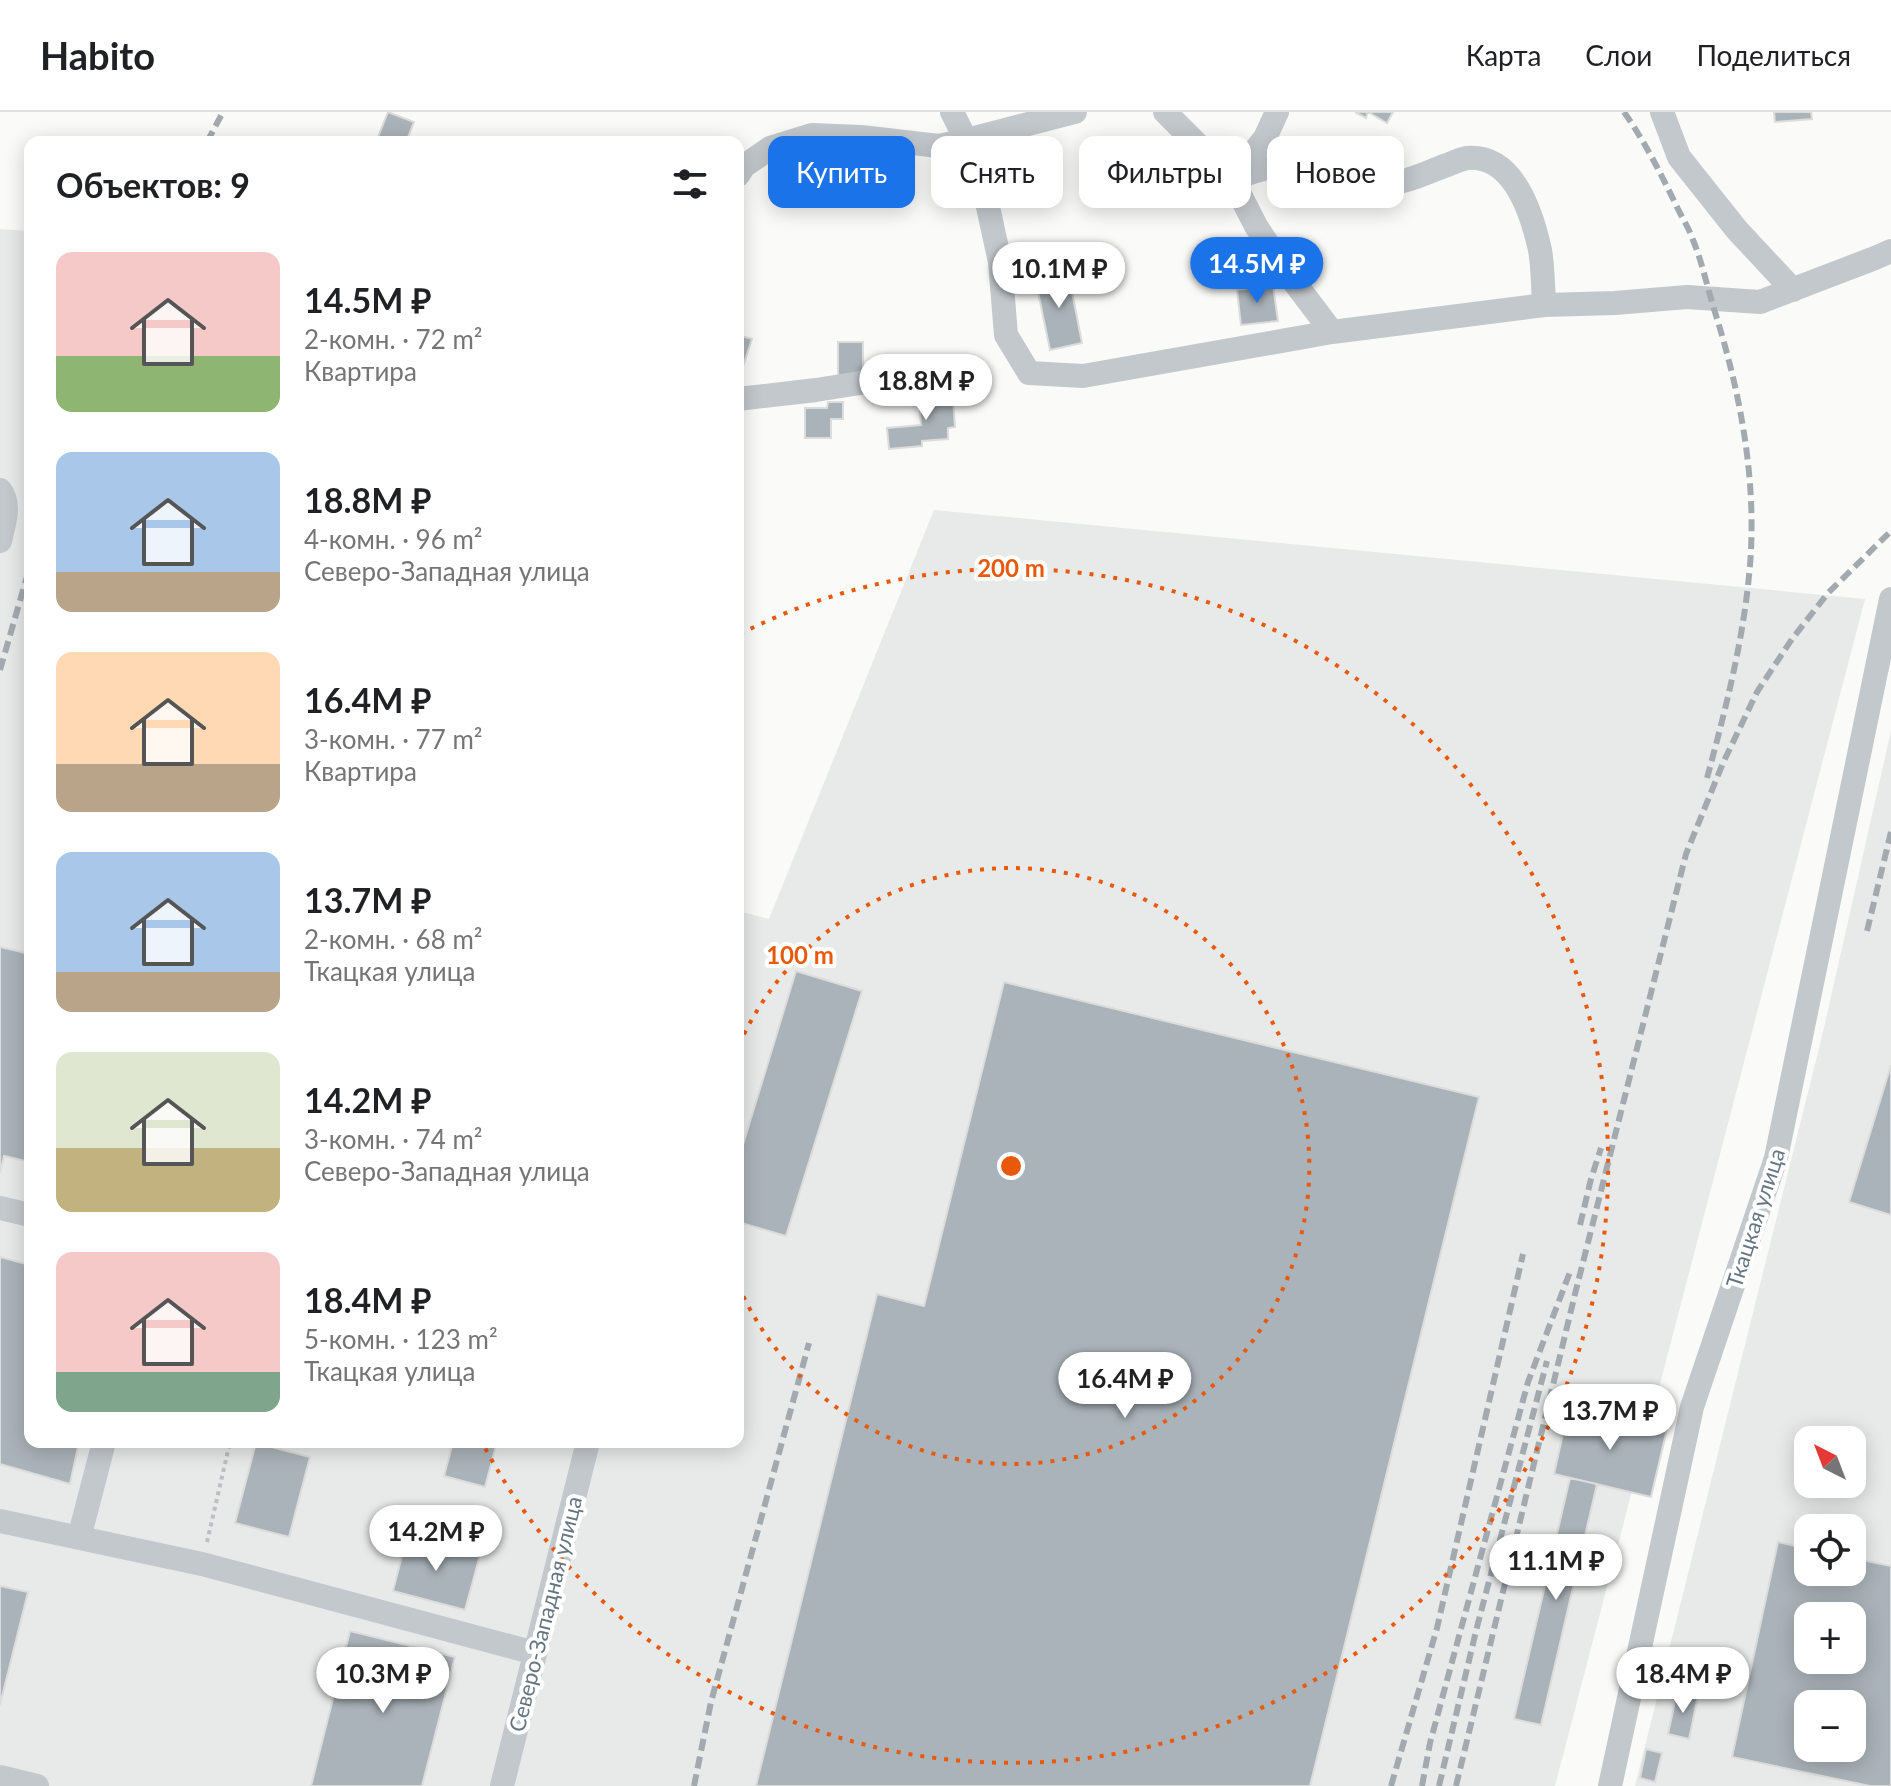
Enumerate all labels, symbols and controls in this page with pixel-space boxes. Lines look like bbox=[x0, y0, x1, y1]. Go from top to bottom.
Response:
text: Habito bbox=[40, 32, 155, 78]
text: Карта bbox=[1466, 38, 1541, 72]
text: Слои bbox=[1585, 38, 1652, 72]
text: Поделиться bbox=[1696, 38, 1851, 72]
chip: Купить bbox=[768, 136, 915, 208]
chip: Снять bbox=[931, 136, 1063, 208]
chip: Фильтры bbox=[1079, 136, 1251, 208]
chip: Новое bbox=[1267, 136, 1404, 208]
icon: filters bbox=[668, 162, 712, 206]
text: Объектов: 9 bbox=[56, 164, 250, 205]
pin: 14.5M ₽ bbox=[1183, 237, 1331, 305]
pin: 10.1M ₽ bbox=[985, 242, 1133, 310]
text: 14.5M ₽ bbox=[1208, 247, 1306, 279]
text: 10.1M ₽ bbox=[1010, 252, 1108, 284]
text: 14.5M ₽ bbox=[304, 279, 431, 320]
icon: home bbox=[120, 284, 216, 380]
text: 2-комн. · 72 m² bbox=[304, 323, 483, 355]
pin: 18.8M ₽ bbox=[852, 354, 1000, 422]
text: Квартира bbox=[304, 355, 417, 387]
text: 18.8M ₽ bbox=[877, 364, 975, 396]
text: 18.8M ₽ bbox=[304, 479, 431, 520]
icon: home bbox=[120, 484, 216, 580]
text: 4-комн. · 96 m² bbox=[304, 523, 483, 555]
text: 200 m bbox=[977, 553, 1045, 582]
text: Северо-Западная улица bbox=[304, 555, 590, 587]
text: 16.4M ₽ bbox=[304, 679, 431, 720]
icon: home bbox=[120, 684, 216, 780]
text: 3-комн. · 77 m² bbox=[304, 723, 483, 755]
text: Квартира bbox=[304, 755, 417, 787]
text: 13.7M ₽ bbox=[304, 879, 431, 920]
icon: home bbox=[120, 884, 216, 980]
text: 2-комн. · 68 m² bbox=[304, 923, 483, 955]
text: 100 m bbox=[766, 940, 834, 969]
text: Ткацкая улица bbox=[304, 955, 475, 987]
text: 14.2M ₽ bbox=[304, 1079, 431, 1120]
icon: home bbox=[120, 1084, 216, 1180]
text: 3-комн. · 74 m² bbox=[304, 1123, 483, 1155]
street label: Ткацкая улица bbox=[1720, 1145, 1790, 1291]
centre of rings bbox=[997, 1152, 1025, 1180]
text: Северо-Западная улица bbox=[304, 1155, 590, 1187]
text: 18.4M ₽ bbox=[304, 1279, 431, 1320]
icon: home bbox=[120, 1284, 216, 1380]
text: 5-комн. · 123 m² bbox=[304, 1323, 498, 1355]
pin: 16.4M ₽ bbox=[1051, 1352, 1199, 1420]
text: Ткацкая улица bbox=[304, 1355, 475, 1387]
text: 16.4M ₽ bbox=[1076, 1362, 1174, 1394]
pin: 13.7M ₽ bbox=[1536, 1384, 1684, 1452]
text: 13.7M ₽ bbox=[1561, 1394, 1659, 1426]
north arrow bbox=[1794, 1426, 1866, 1498]
map controls bbox=[1794, 1426, 1866, 1762]
street label: Северо-Западная улица bbox=[503, 1493, 587, 1735]
pin: 14.2M ₽ bbox=[362, 1505, 510, 1573]
button: locate bbox=[1794, 1514, 1866, 1586]
text: 14.2M ₽ bbox=[387, 1515, 485, 1547]
pin: 11.1M ₽ bbox=[1482, 1534, 1630, 1602]
text: 11.1M ₽ bbox=[1507, 1544, 1605, 1576]
button: + bbox=[1794, 1602, 1866, 1674]
pin: 10.3M ₽ bbox=[309, 1647, 457, 1715]
pin: 18.4M ₽ bbox=[1609, 1647, 1757, 1715]
text: 10.3M ₽ bbox=[334, 1657, 432, 1689]
text: 18.4M ₽ bbox=[1634, 1657, 1732, 1689]
button: − bbox=[1794, 1690, 1866, 1762]

